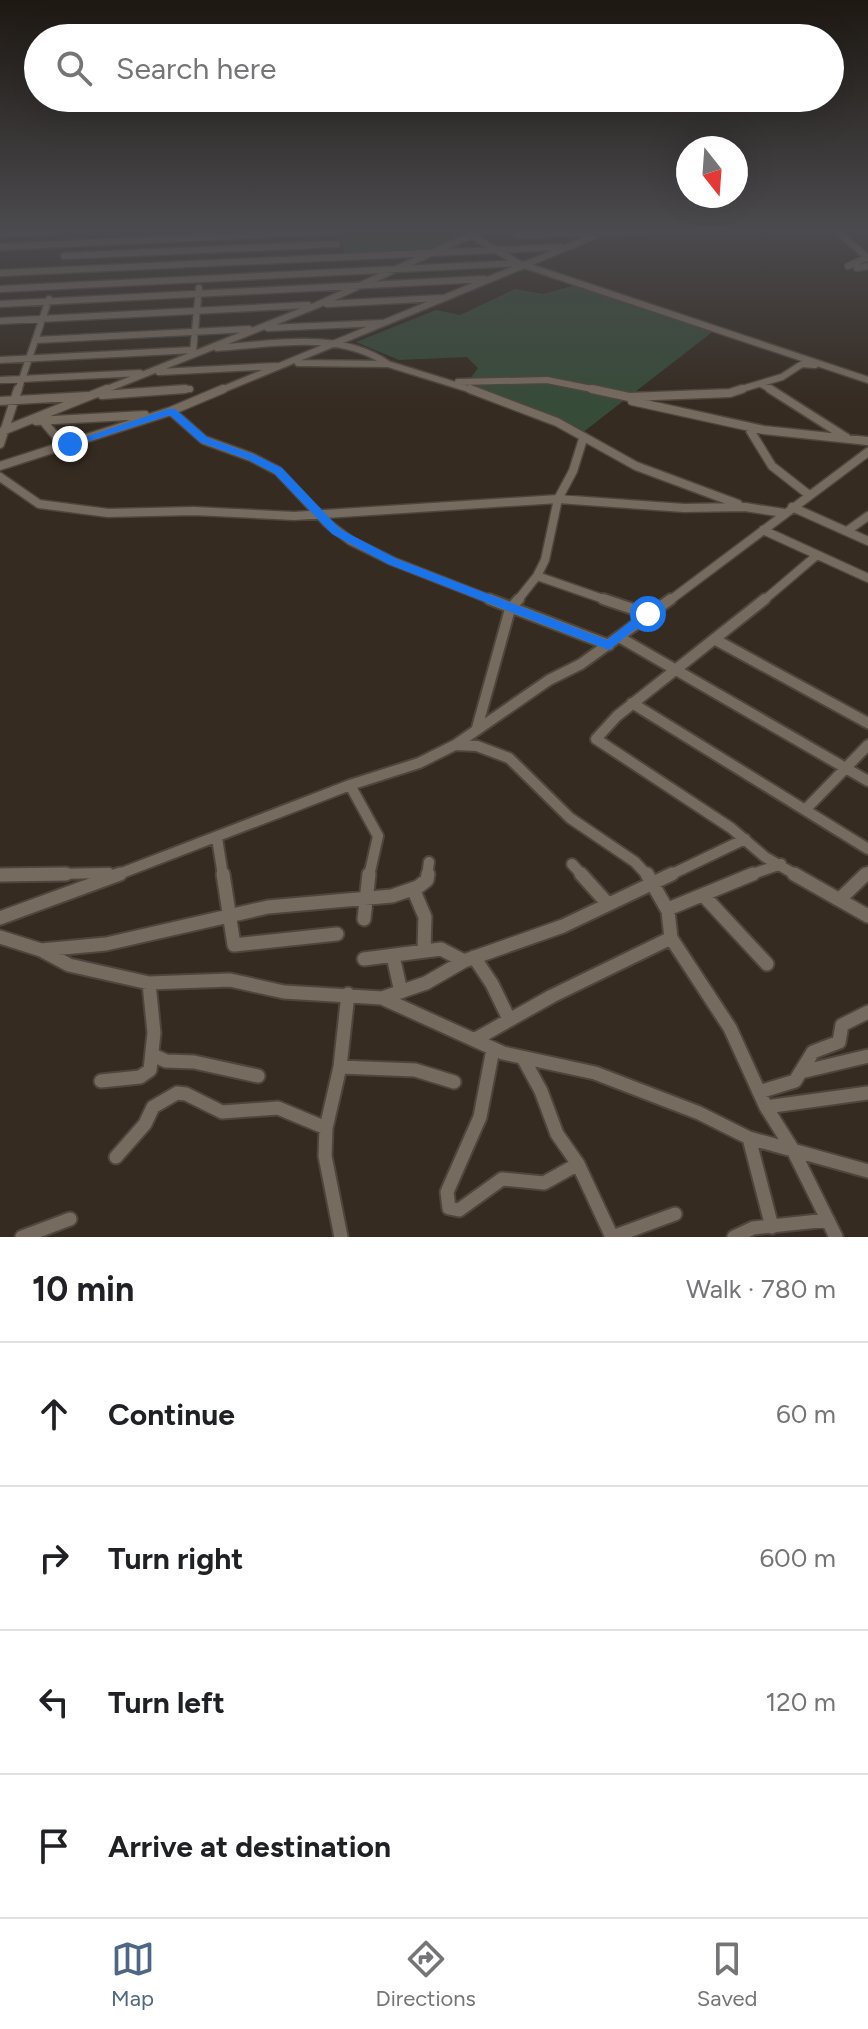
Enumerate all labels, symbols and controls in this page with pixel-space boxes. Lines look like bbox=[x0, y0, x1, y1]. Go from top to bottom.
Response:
search box bbox=[24, 24, 844, 112]
icon: search bbox=[52, 46, 96, 90]
text: Search here bbox=[116, 50, 276, 87]
north arrow bbox=[676, 136, 748, 208]
route end bbox=[52, 426, 88, 462]
route start bbox=[630, 596, 666, 632]
text: 10 min bbox=[32, 1269, 134, 1310]
text: Walk · 780 m bbox=[686, 1273, 836, 1305]
icon: ahead bbox=[32, 1392, 76, 1436]
text: Continue bbox=[108, 1396, 235, 1433]
text: 60 m bbox=[776, 1398, 836, 1430]
icon: right bbox=[32, 1536, 76, 1580]
text: Turn right bbox=[108, 1540, 243, 1577]
text: 600 m bbox=[759, 1542, 836, 1574]
icon: left bbox=[32, 1680, 76, 1724]
text: Turn left bbox=[108, 1684, 225, 1721]
text: 120 m bbox=[766, 1686, 836, 1718]
icon: arrive bbox=[32, 1824, 76, 1868]
text: Arrive at destination bbox=[108, 1828, 391, 1865]
tab: Map bbox=[111, 1937, 155, 2012]
tab: Directions bbox=[376, 1937, 476, 2012]
tab: Saved bbox=[697, 1937, 757, 2012]

